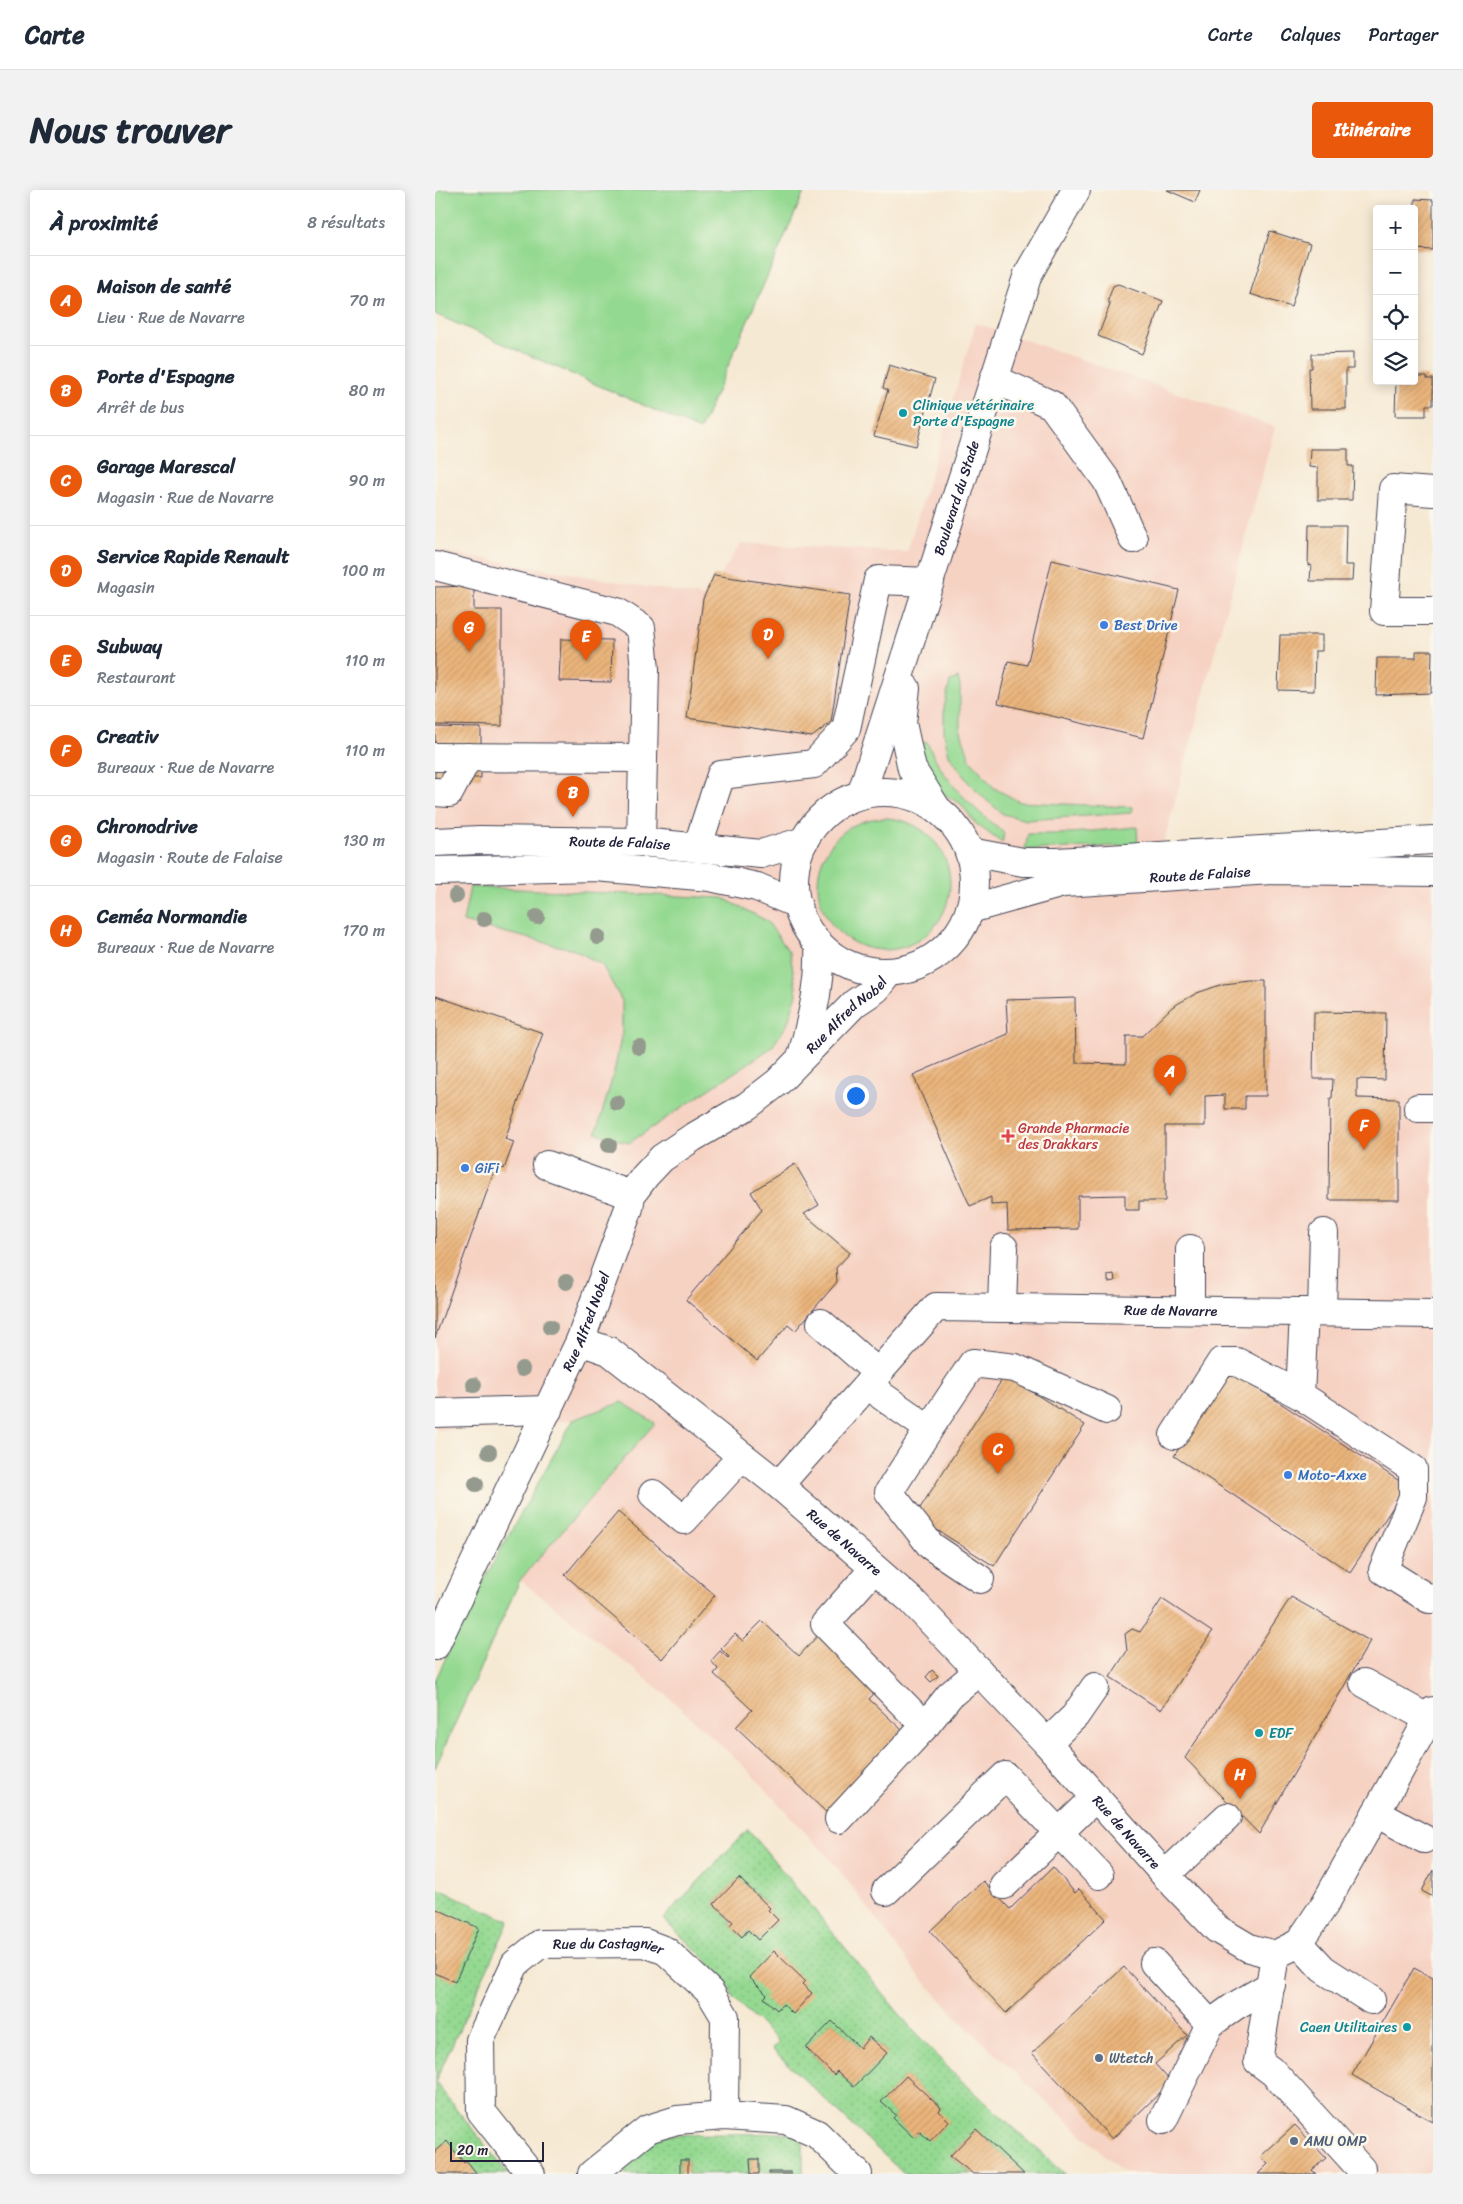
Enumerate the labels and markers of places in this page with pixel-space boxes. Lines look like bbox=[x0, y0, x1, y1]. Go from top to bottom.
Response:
place label: Clinique vétérinaire Porte d'Espagne bbox=[913, 393, 1034, 434]
marker: Clinique vétérinaire Porte d'Espagne bbox=[897, 407, 909, 419]
pin: G bbox=[453, 611, 485, 652]
place label: Best Drive bbox=[1114, 613, 1178, 638]
pin: D bbox=[752, 618, 784, 659]
marker: Best Drive bbox=[1098, 619, 1110, 631]
pin: E bbox=[570, 620, 602, 661]
pin: B bbox=[557, 776, 589, 817]
pin: A bbox=[1154, 1055, 1186, 1096]
pin: F bbox=[1348, 1109, 1380, 1150]
place label: Grande Pharmacie des Drakkars bbox=[1018, 1116, 1129, 1157]
marker: Grande Pharmacie des Drakkars bbox=[1002, 1130, 1014, 1142]
place label: GiFi bbox=[475, 1156, 500, 1181]
marker: GiFi bbox=[459, 1162, 471, 1174]
pin: C bbox=[982, 1433, 1014, 1474]
place label: Moto-Axxe bbox=[1298, 1463, 1367, 1488]
marker: Moto-Axxe bbox=[1282, 1469, 1294, 1481]
place label: EDF bbox=[1269, 1721, 1294, 1746]
marker: EDF bbox=[1253, 1727, 1265, 1739]
pin: H bbox=[1224, 1758, 1256, 1799]
place label: Caen Utilitaires bbox=[1300, 2015, 1397, 2040]
marker: Caen Utilitaires bbox=[1401, 2021, 1413, 2033]
place label: Wtetch bbox=[1109, 2046, 1154, 2071]
marker: Wtetch bbox=[1093, 2052, 1105, 2064]
place label: AMU OMP bbox=[1303, 2129, 1366, 2154]
marker: AMU OMP bbox=[1288, 2135, 1300, 2147]

